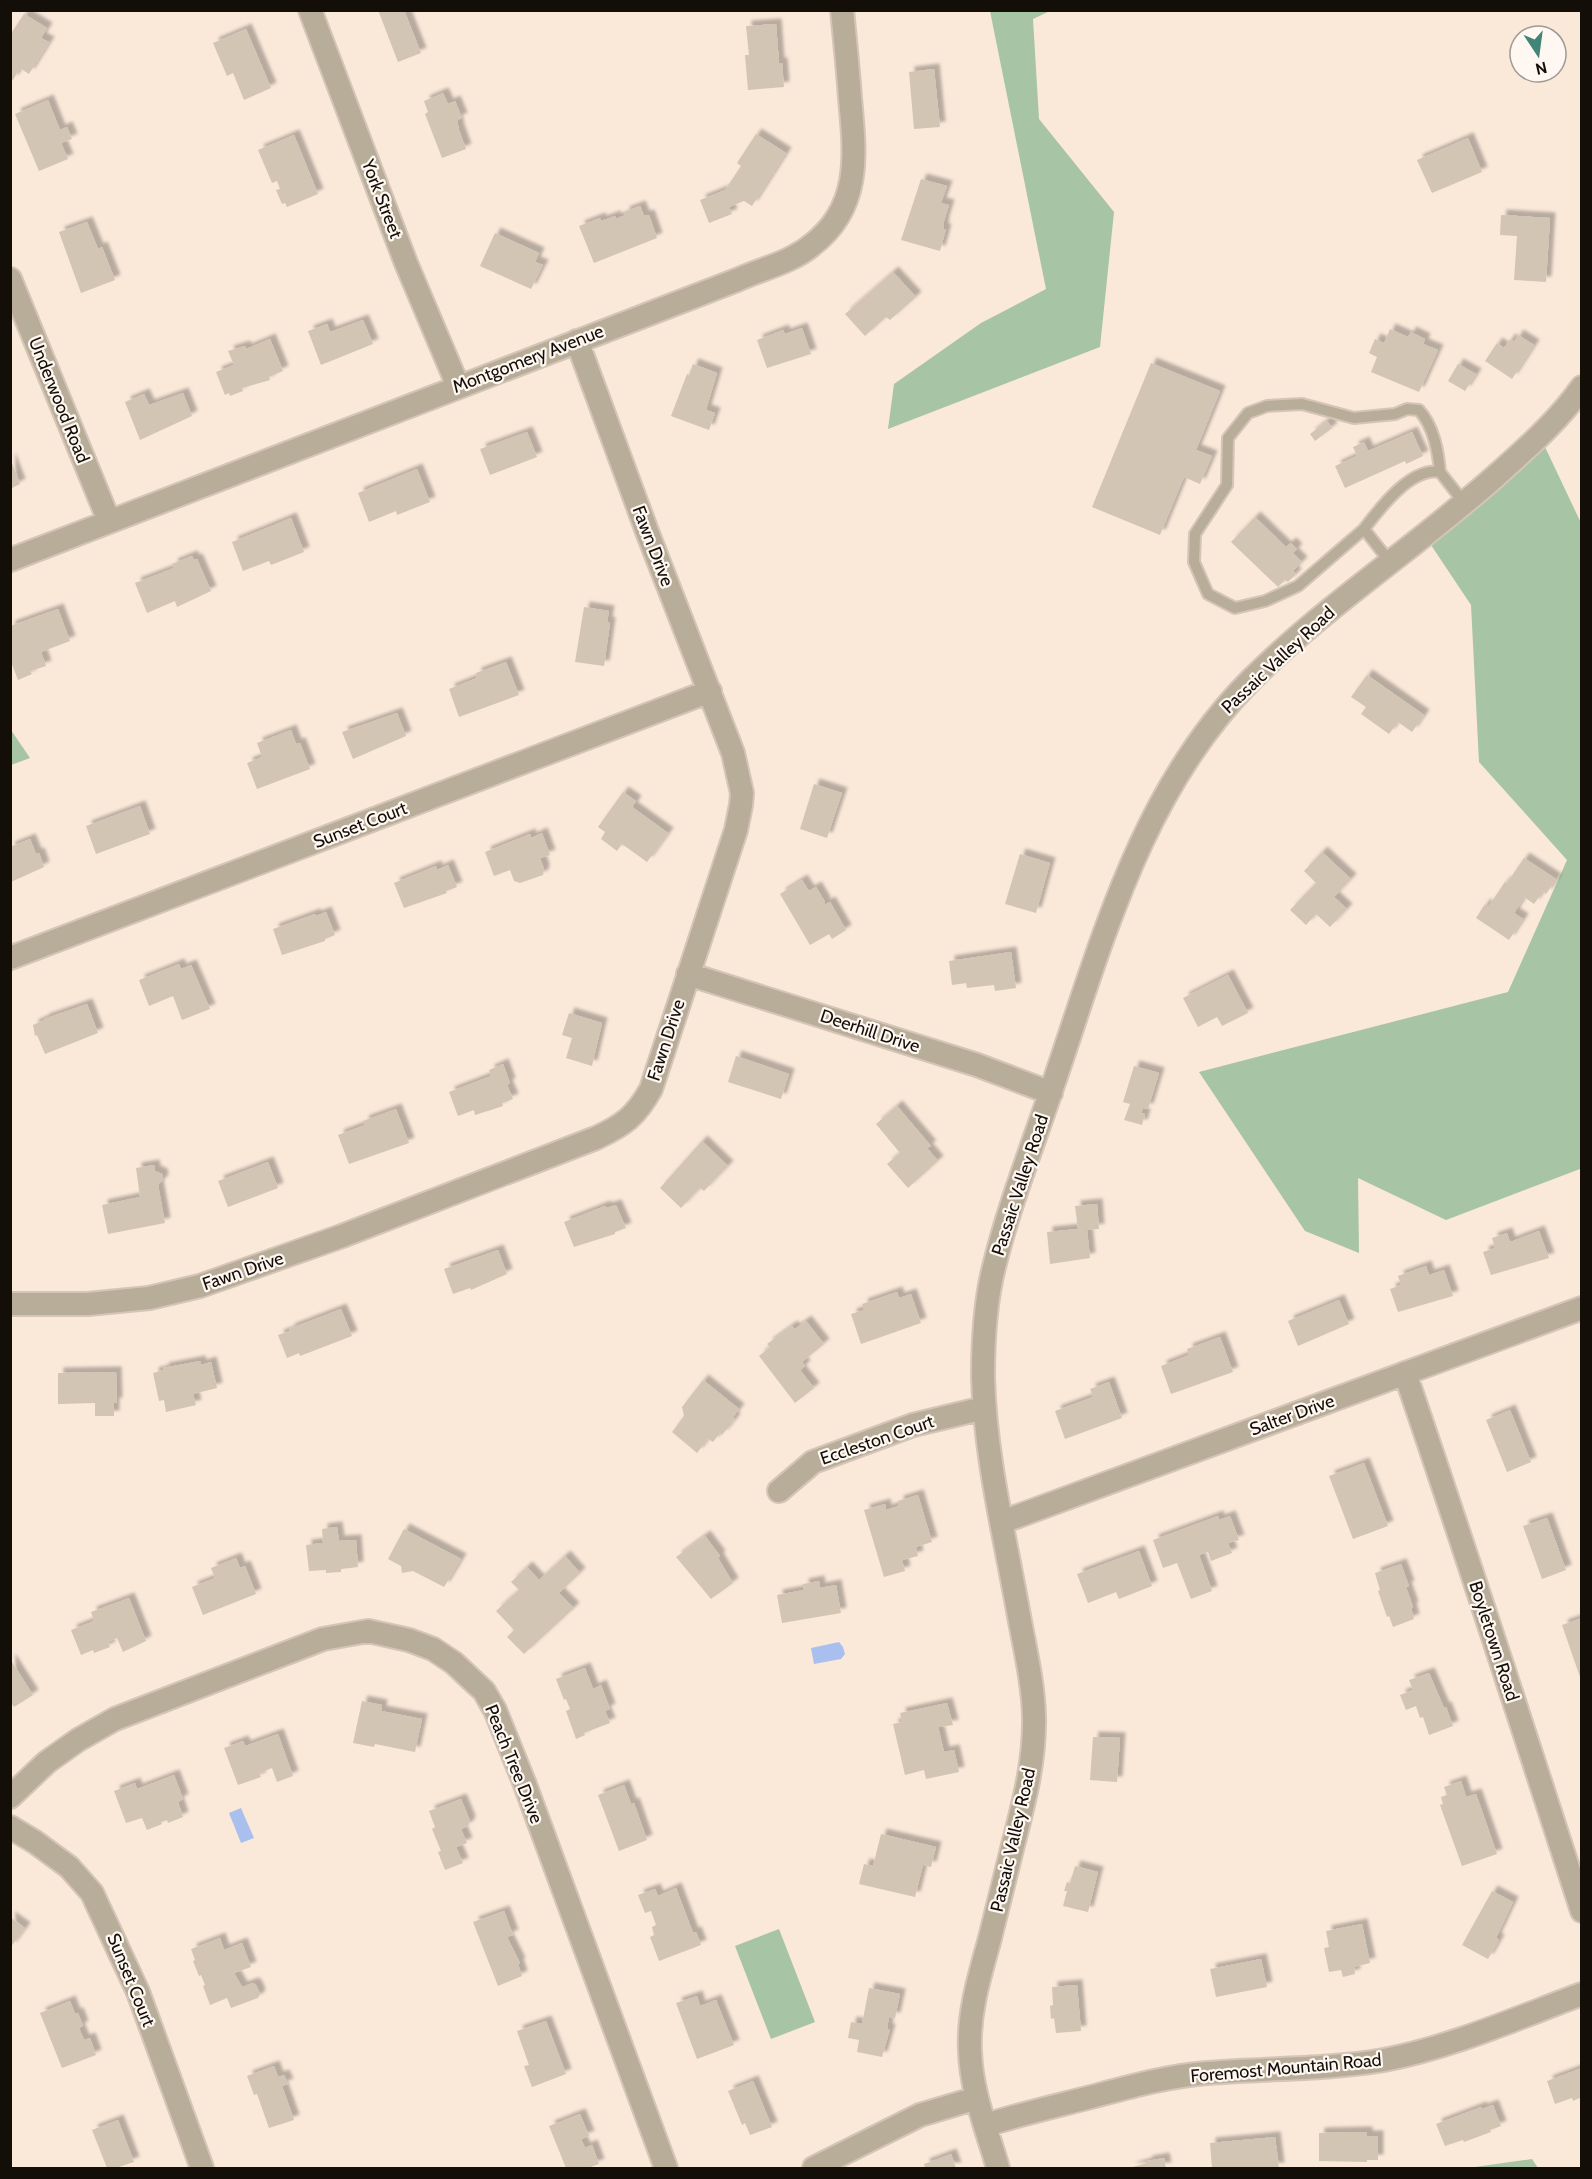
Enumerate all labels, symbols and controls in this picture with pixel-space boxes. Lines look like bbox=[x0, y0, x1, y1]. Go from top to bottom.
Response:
north arrow bbox=[1508, 24, 1568, 84]
text: N bbox=[1534, 58, 1549, 79]
street label: York Street bbox=[357, 156, 407, 242]
street label: Montgomery Avenue bbox=[449, 320, 607, 398]
street label: Underwood Road bbox=[24, 334, 94, 466]
street label: Fawn Drive bbox=[628, 503, 678, 589]
street label: Passaic Valley Road bbox=[1217, 602, 1339, 718]
street label: Sunset Court bbox=[310, 797, 410, 853]
street label: Fawn Drive bbox=[643, 996, 689, 1084]
street label: Deerhill Drive bbox=[817, 1005, 923, 1057]
street label: Passaic Valley Road bbox=[987, 1112, 1053, 1258]
street label: Fawn Drive bbox=[200, 1247, 286, 1295]
street label: Salter Drive bbox=[1247, 1390, 1337, 1440]
street label: Eccleston Court bbox=[817, 1410, 937, 1470]
street label: Boyletown Road bbox=[1464, 1578, 1524, 1704]
street label: Peach Tree Drive bbox=[480, 1701, 548, 1827]
street label: Passaic Valley Road bbox=[986, 1766, 1040, 1914]
street label: Sunset Court bbox=[102, 1930, 160, 2030]
street label: Foremost Mountain Road bbox=[1190, 2049, 1382, 2087]

